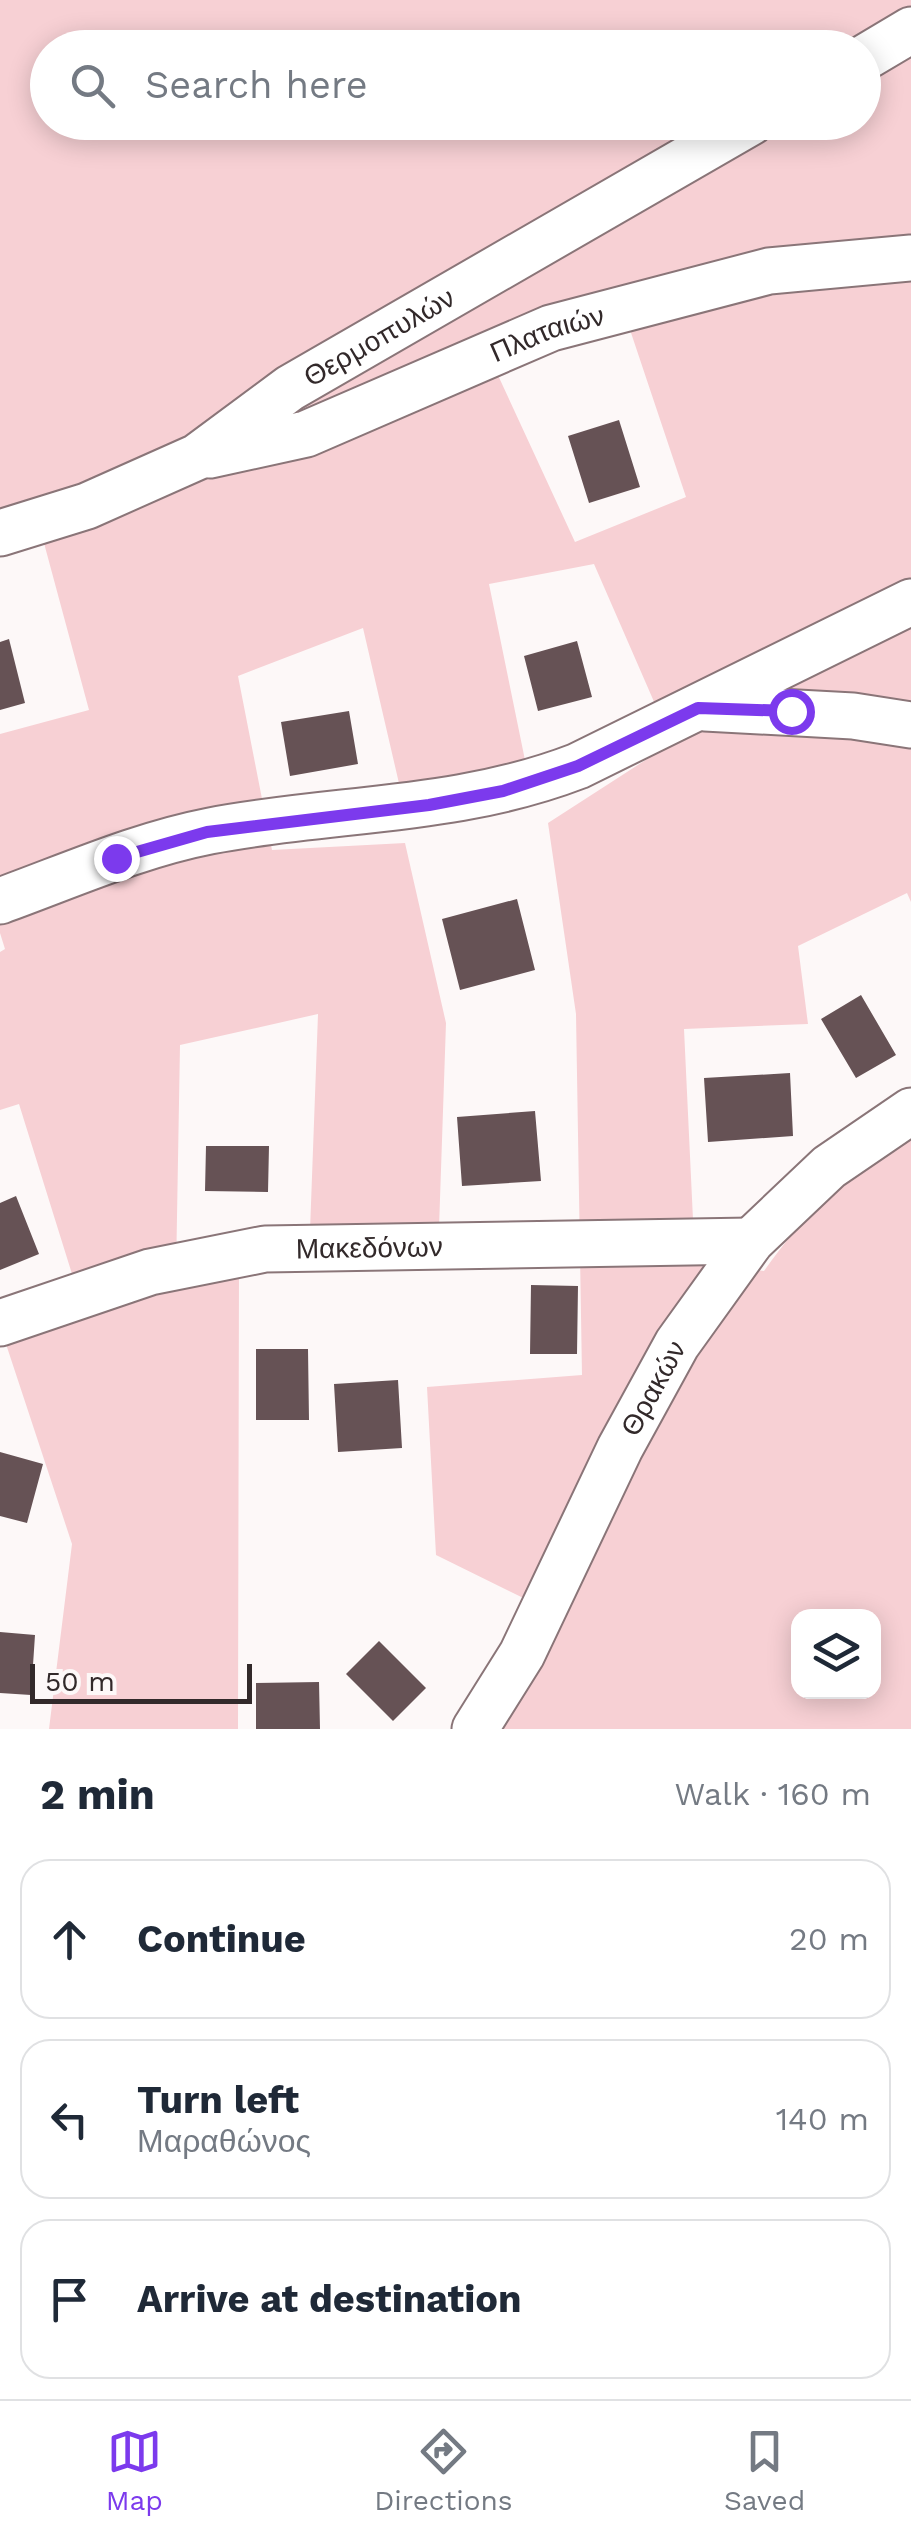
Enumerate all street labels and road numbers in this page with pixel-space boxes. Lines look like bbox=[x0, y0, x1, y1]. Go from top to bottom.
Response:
street label: Θερμοπυλών bbox=[298, 280, 460, 393]
street label: Πλαταιών bbox=[485, 298, 608, 369]
street label: Μακεδόνων bbox=[295, 1230, 443, 1265]
street label: Θρακών bbox=[614, 1335, 692, 1441]

